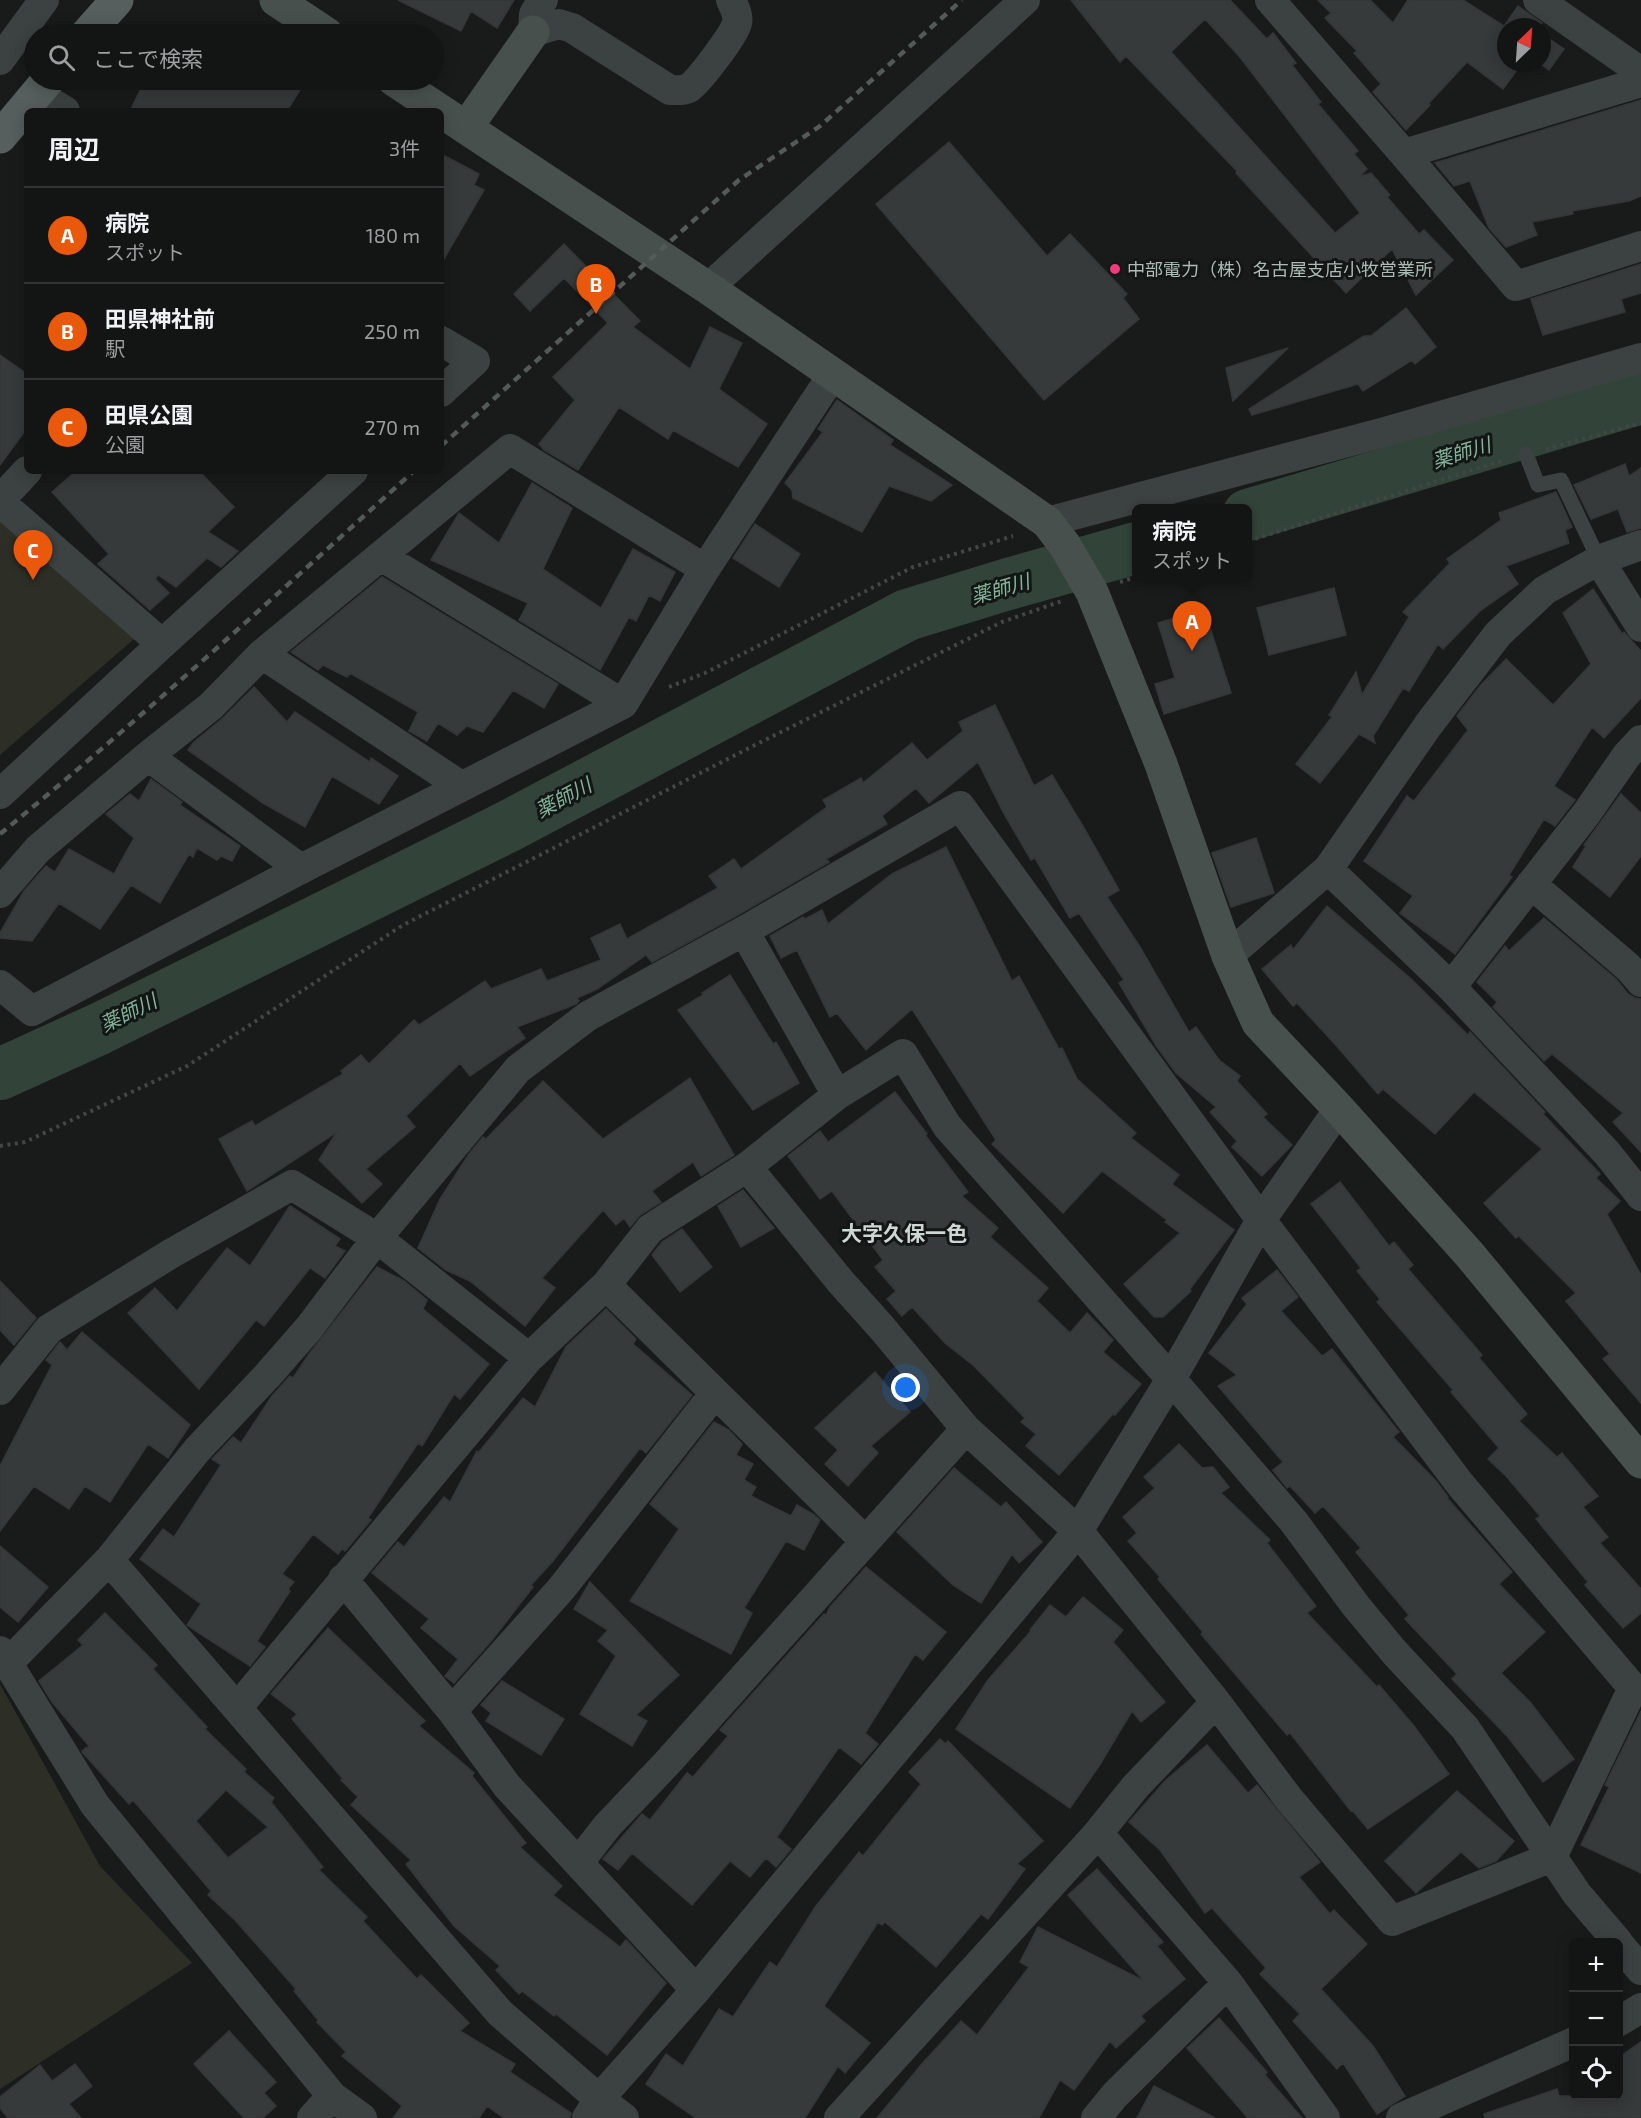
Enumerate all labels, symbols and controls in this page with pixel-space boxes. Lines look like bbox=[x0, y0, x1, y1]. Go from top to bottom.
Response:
north arrow bbox=[1497, 18, 1551, 72]
search box bbox=[24, 24, 444, 90]
icon: search bbox=[45, 41, 78, 74]
text: ここで検索 bbox=[93, 45, 203, 71]
text: 周辺 bbox=[48, 133, 100, 164]
text: 3件 bbox=[389, 136, 420, 160]
text: 病院 bbox=[105, 209, 149, 235]
text: A bbox=[61, 223, 74, 247]
text: 180 m bbox=[366, 223, 420, 247]
text: スポット bbox=[105, 240, 185, 264]
place label: 中部電力（株）名古屋支店小牧営業所 bbox=[1127, 258, 1433, 280]
marker: 中部電力（株）名古屋支店小牧営業所 bbox=[1108, 262, 1122, 276]
pin: B bbox=[576, 264, 616, 314]
text: 田県神社前 bbox=[105, 305, 215, 331]
text: B bbox=[61, 319, 74, 343]
text: 250 m bbox=[364, 319, 420, 343]
text: 駅 bbox=[105, 336, 125, 360]
text: 田県公園 bbox=[105, 401, 193, 427]
text: C bbox=[62, 415, 73, 439]
text: 270 m bbox=[364, 415, 420, 439]
water label: 薬師川 bbox=[1429, 431, 1495, 472]
text: 公園 bbox=[105, 432, 145, 456]
popup bbox=[1132, 504, 1252, 582]
text: 病院 bbox=[1152, 517, 1196, 543]
pin: C bbox=[14, 530, 52, 580]
text: スポット bbox=[1152, 548, 1232, 572]
water label: 薬師川 bbox=[968, 568, 1034, 608]
pin: A bbox=[1172, 602, 1212, 651]
water label: 薬師川 bbox=[531, 771, 597, 822]
water label: 薬師川 bbox=[96, 987, 162, 1036]
district label: 大字久保一色 bbox=[841, 1220, 967, 1245]
your location bbox=[891, 1373, 920, 1402]
map controls bbox=[1569, 1938, 1623, 2100]
button: + bbox=[1569, 1938, 1623, 1992]
button: − bbox=[1569, 1992, 1623, 2046]
button: locate bbox=[1569, 2046, 1623, 2100]

